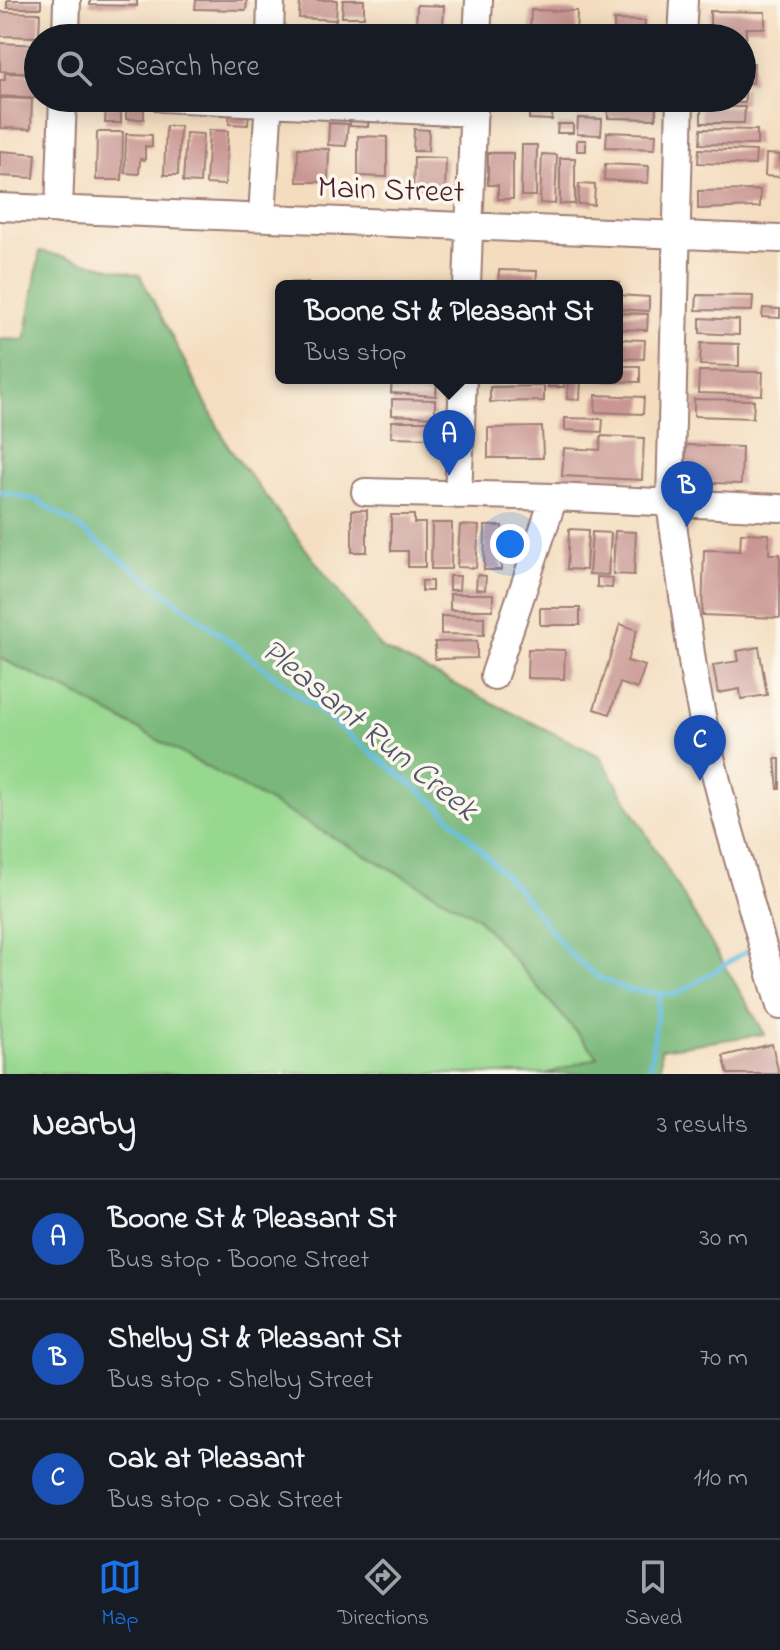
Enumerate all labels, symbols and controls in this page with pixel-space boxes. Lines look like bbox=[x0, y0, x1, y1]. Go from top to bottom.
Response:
search box bbox=[24, 24, 756, 112]
icon: search bbox=[52, 46, 96, 90]
text: Search here bbox=[116, 46, 260, 90]
street label: Main Street bbox=[317, 165, 465, 218]
popup bbox=[275, 280, 623, 384]
text: Boone St & Pleasant St bbox=[305, 291, 593, 335]
text: Bus stop bbox=[305, 335, 406, 373]
pin: A bbox=[423, 410, 475, 476]
pin: B bbox=[661, 461, 713, 527]
your location bbox=[490, 524, 530, 564]
water label: Pleasant Run Creek bbox=[249, 628, 490, 836]
pin: C bbox=[674, 715, 726, 781]
text: Nearby bbox=[32, 1101, 136, 1151]
text: 3 results bbox=[657, 1107, 748, 1145]
text: Boone St & Pleasant St bbox=[108, 1198, 397, 1242]
text: A bbox=[50, 1220, 66, 1258]
text: 30 m bbox=[699, 1220, 748, 1258]
text: Bus stop · Boone Street bbox=[108, 1242, 369, 1280]
text: Shelby St & Pleasant St bbox=[108, 1318, 402, 1362]
text: B bbox=[49, 1340, 67, 1378]
text: 70 m bbox=[699, 1340, 748, 1378]
text: Bus stop · Shelby Street bbox=[108, 1362, 373, 1400]
text: Oak at Pleasant bbox=[108, 1438, 305, 1482]
text: C bbox=[51, 1460, 65, 1498]
text: 110 m bbox=[694, 1460, 748, 1498]
text: Bus stop · Oak Street bbox=[108, 1482, 343, 1520]
tab: Map bbox=[98, 1555, 142, 1635]
tab: Directions bbox=[338, 1555, 429, 1635]
tab: Saved bbox=[625, 1555, 682, 1635]

